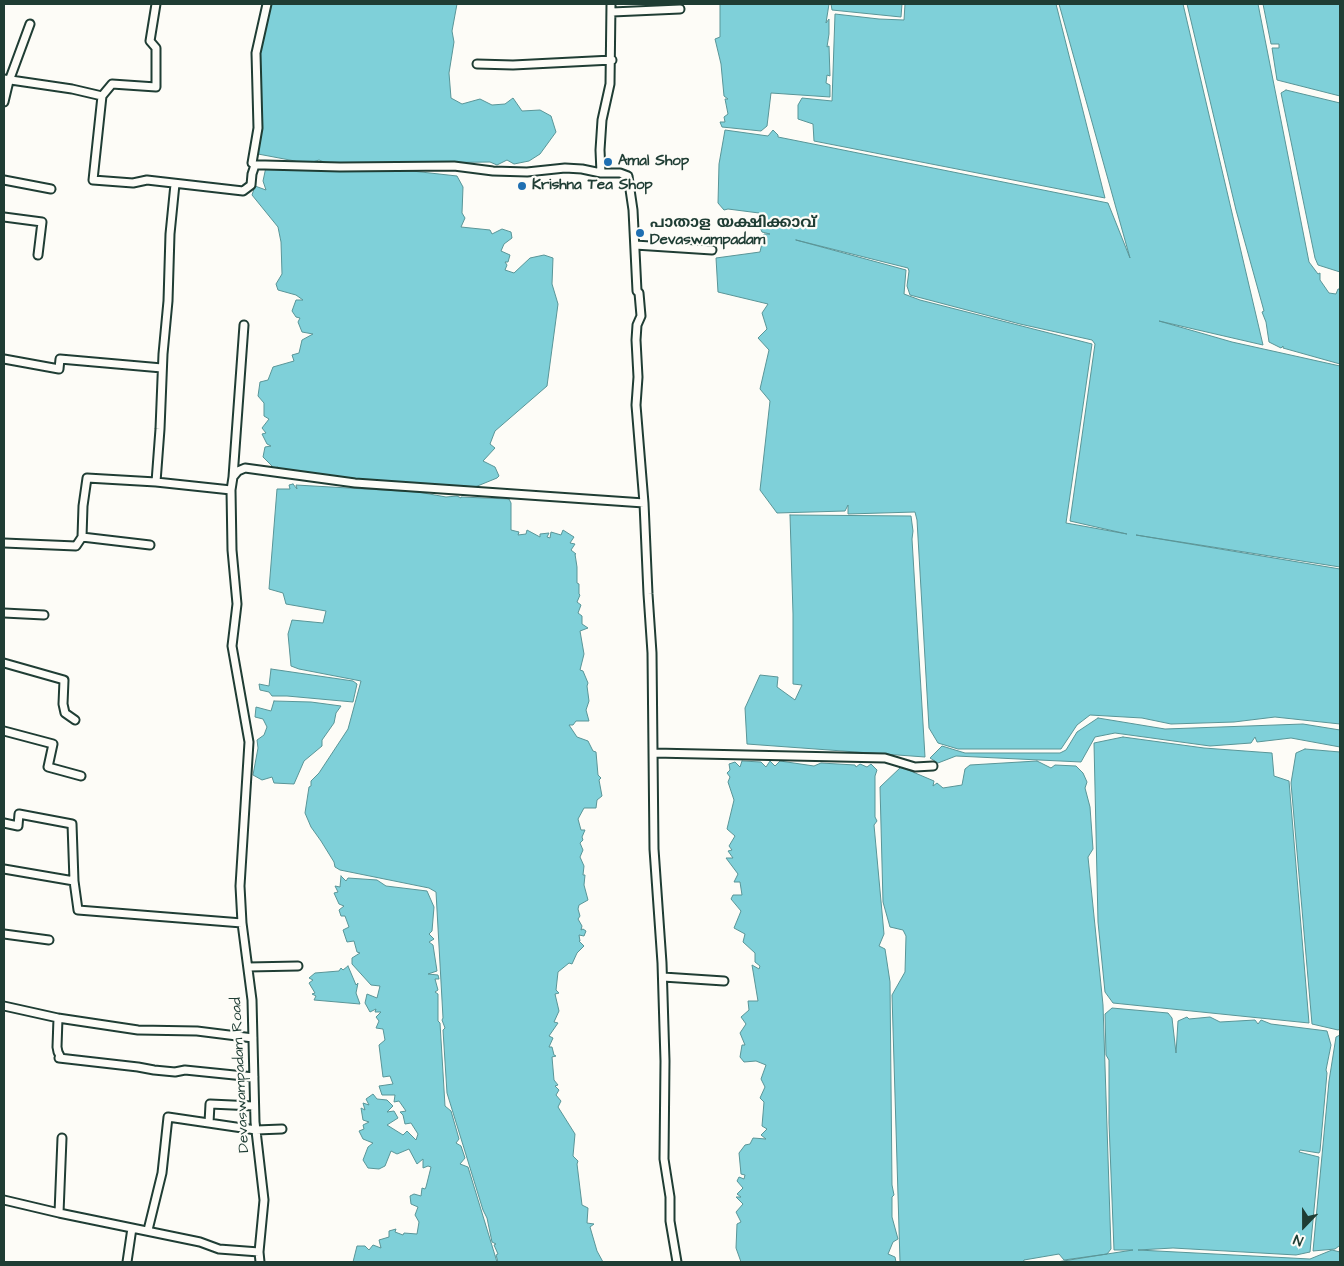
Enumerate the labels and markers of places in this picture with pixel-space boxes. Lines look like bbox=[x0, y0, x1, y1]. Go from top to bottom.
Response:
place label: Amal Shop bbox=[618, 153, 689, 171]
marker: Amal Shop bbox=[602, 156, 614, 168]
place label: Krishna Tea Shop bbox=[532, 177, 653, 195]
marker: Krishna Tea Shop bbox=[516, 180, 528, 192]
place label: പാതാള യക്ഷിക്കാവ് Devaswampadam bbox=[650, 215, 816, 250]
marker: പാതാള യക്ഷിക്കാവ് Devaswampadam bbox=[634, 227, 646, 239]

